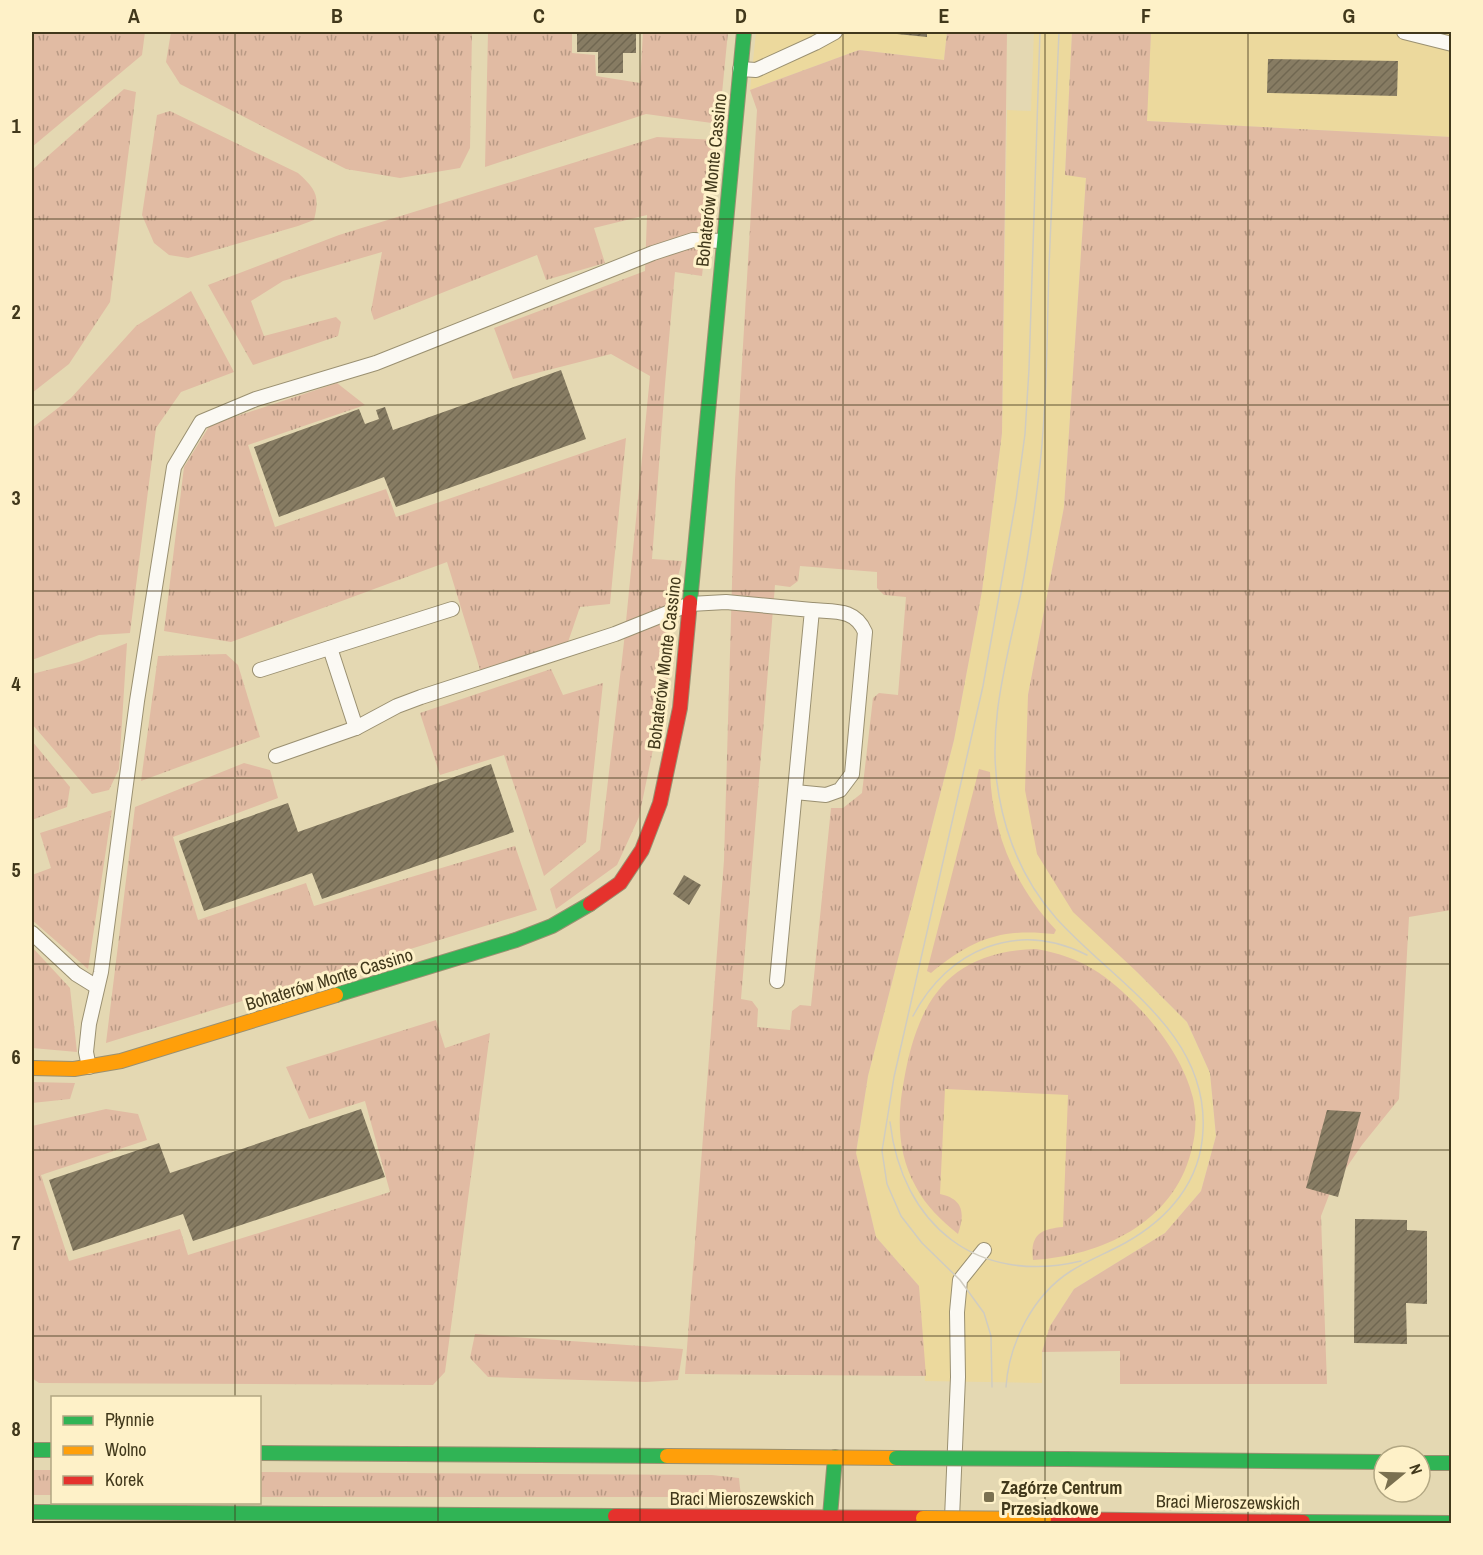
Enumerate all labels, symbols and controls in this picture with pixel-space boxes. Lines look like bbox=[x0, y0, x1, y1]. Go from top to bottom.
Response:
text: A bbox=[128, 2, 140, 29]
text: B bbox=[331, 2, 343, 29]
text: C bbox=[533, 2, 545, 29]
text: D bbox=[735, 2, 747, 29]
text: E bbox=[939, 2, 950, 29]
text: F bbox=[1141, 2, 1151, 29]
text: G bbox=[1343, 2, 1355, 29]
street label: Bohaterów Monte Cassino bbox=[689, 92, 733, 268]
text: 1 bbox=[11, 112, 21, 139]
text: 2 bbox=[11, 298, 21, 325]
text: 3 bbox=[11, 484, 21, 511]
street label: Bohaterów Monte Cassino bbox=[641, 575, 687, 751]
text: 4 bbox=[11, 670, 21, 697]
text: 5 bbox=[11, 856, 21, 883]
street label: Bohaterów Monte Cassino bbox=[242, 942, 416, 1016]
text: 6 bbox=[11, 1043, 21, 1070]
text: 7 bbox=[11, 1229, 21, 1256]
legend bbox=[51, 1396, 261, 1504]
text: Płynnie bbox=[105, 1407, 154, 1432]
text: 8 bbox=[11, 1415, 21, 1442]
text: Wolno bbox=[105, 1437, 147, 1462]
north arrow bbox=[1372, 1444, 1432, 1504]
text: N bbox=[1404, 1461, 1428, 1477]
text: Korek bbox=[105, 1467, 144, 1492]
place label: Zagórze Centrum Przesiadkowe bbox=[1001, 1475, 1122, 1521]
street label: Braci Mieroszewskich bbox=[670, 1486, 814, 1511]
street label: Braci Mieroszewskich bbox=[1156, 1488, 1300, 1516]
marker: Zagórze Centrum Przesiadkowe bbox=[982, 1490, 996, 1504]

